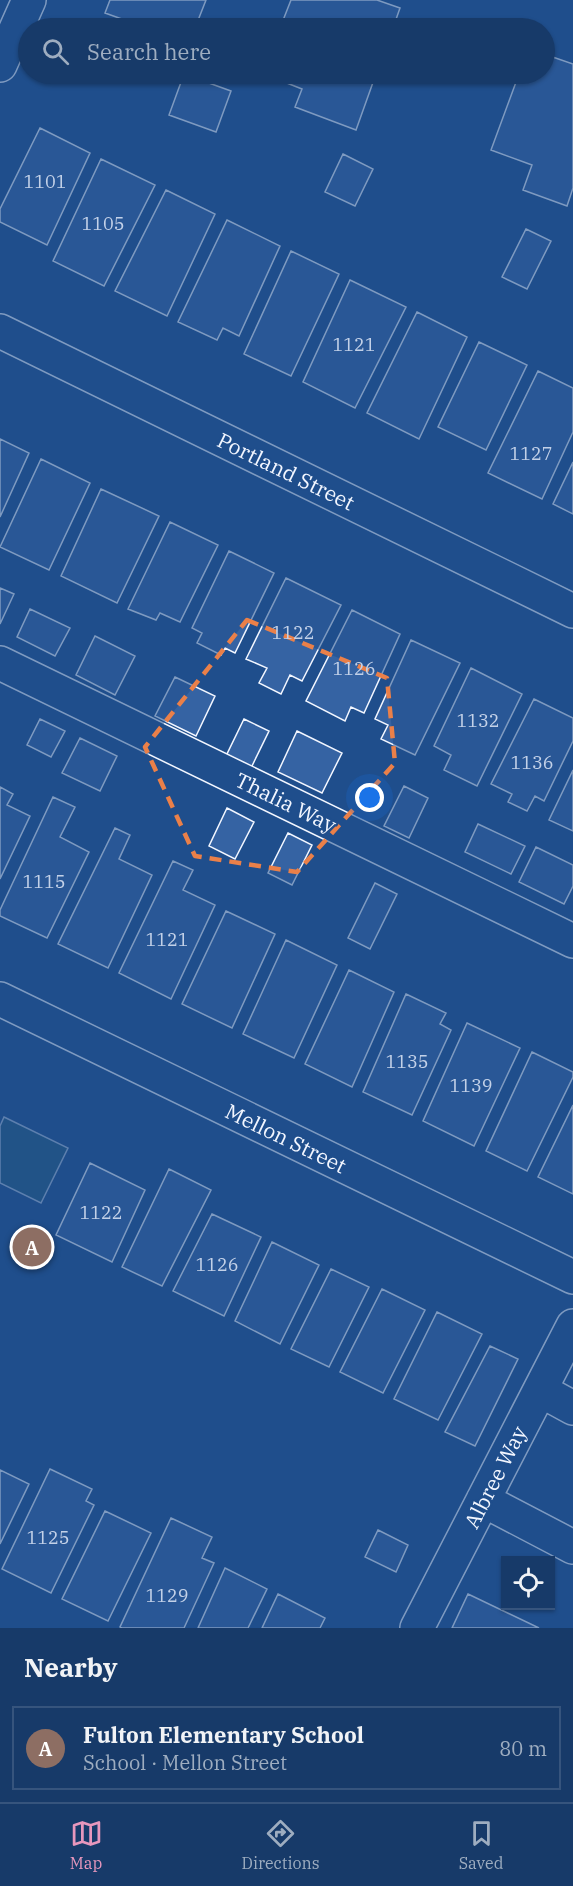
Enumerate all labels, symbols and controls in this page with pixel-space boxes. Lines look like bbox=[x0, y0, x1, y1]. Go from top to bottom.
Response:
search box bbox=[18, 18, 555, 84]
icon: search bbox=[39, 35, 72, 68]
text: Search here bbox=[87, 37, 211, 66]
house number: 1101 bbox=[23, 170, 67, 193]
house number: 1105 bbox=[81, 212, 125, 235]
house number: 1121 bbox=[332, 333, 376, 356]
street label: Portland Street bbox=[213, 426, 359, 516]
house number: 1127 bbox=[509, 442, 553, 465]
house number: 1122 bbox=[271, 621, 315, 644]
house number: 1126 bbox=[332, 657, 376, 680]
house number: 1132 bbox=[456, 709, 500, 732]
house number: 1136 bbox=[510, 751, 554, 774]
street label: Thalia Way bbox=[231, 766, 342, 839]
your location bbox=[355, 783, 384, 812]
house number: 1115 bbox=[22, 870, 66, 893]
house number: 1121 bbox=[145, 928, 189, 951]
house number: 1135 bbox=[385, 1050, 429, 1073]
house number: 1139 bbox=[449, 1074, 493, 1097]
street label: Mellon Street bbox=[221, 1097, 351, 1179]
house number: 1122 bbox=[79, 1201, 123, 1224]
pin: A bbox=[12, 1224, 51, 1270]
house number: 1126 bbox=[195, 1253, 239, 1276]
street label: Albree Way bbox=[457, 1420, 533, 1533]
house number: 1125 bbox=[26, 1526, 70, 1549]
map controls bbox=[501, 1556, 555, 1610]
button: locate bbox=[501, 1556, 555, 1610]
house number: 1129 bbox=[145, 1584, 189, 1607]
text: Nearby bbox=[24, 1650, 118, 1684]
text: Fulton Elementary School bbox=[83, 1720, 364, 1749]
text: A bbox=[39, 1735, 52, 1762]
text: 80 m bbox=[499, 1735, 547, 1762]
text: School · Mellon Street bbox=[83, 1749, 287, 1776]
tab: Map bbox=[70, 1817, 103, 1873]
tab: Directions bbox=[242, 1817, 320, 1873]
tab: Saved bbox=[459, 1817, 503, 1873]

